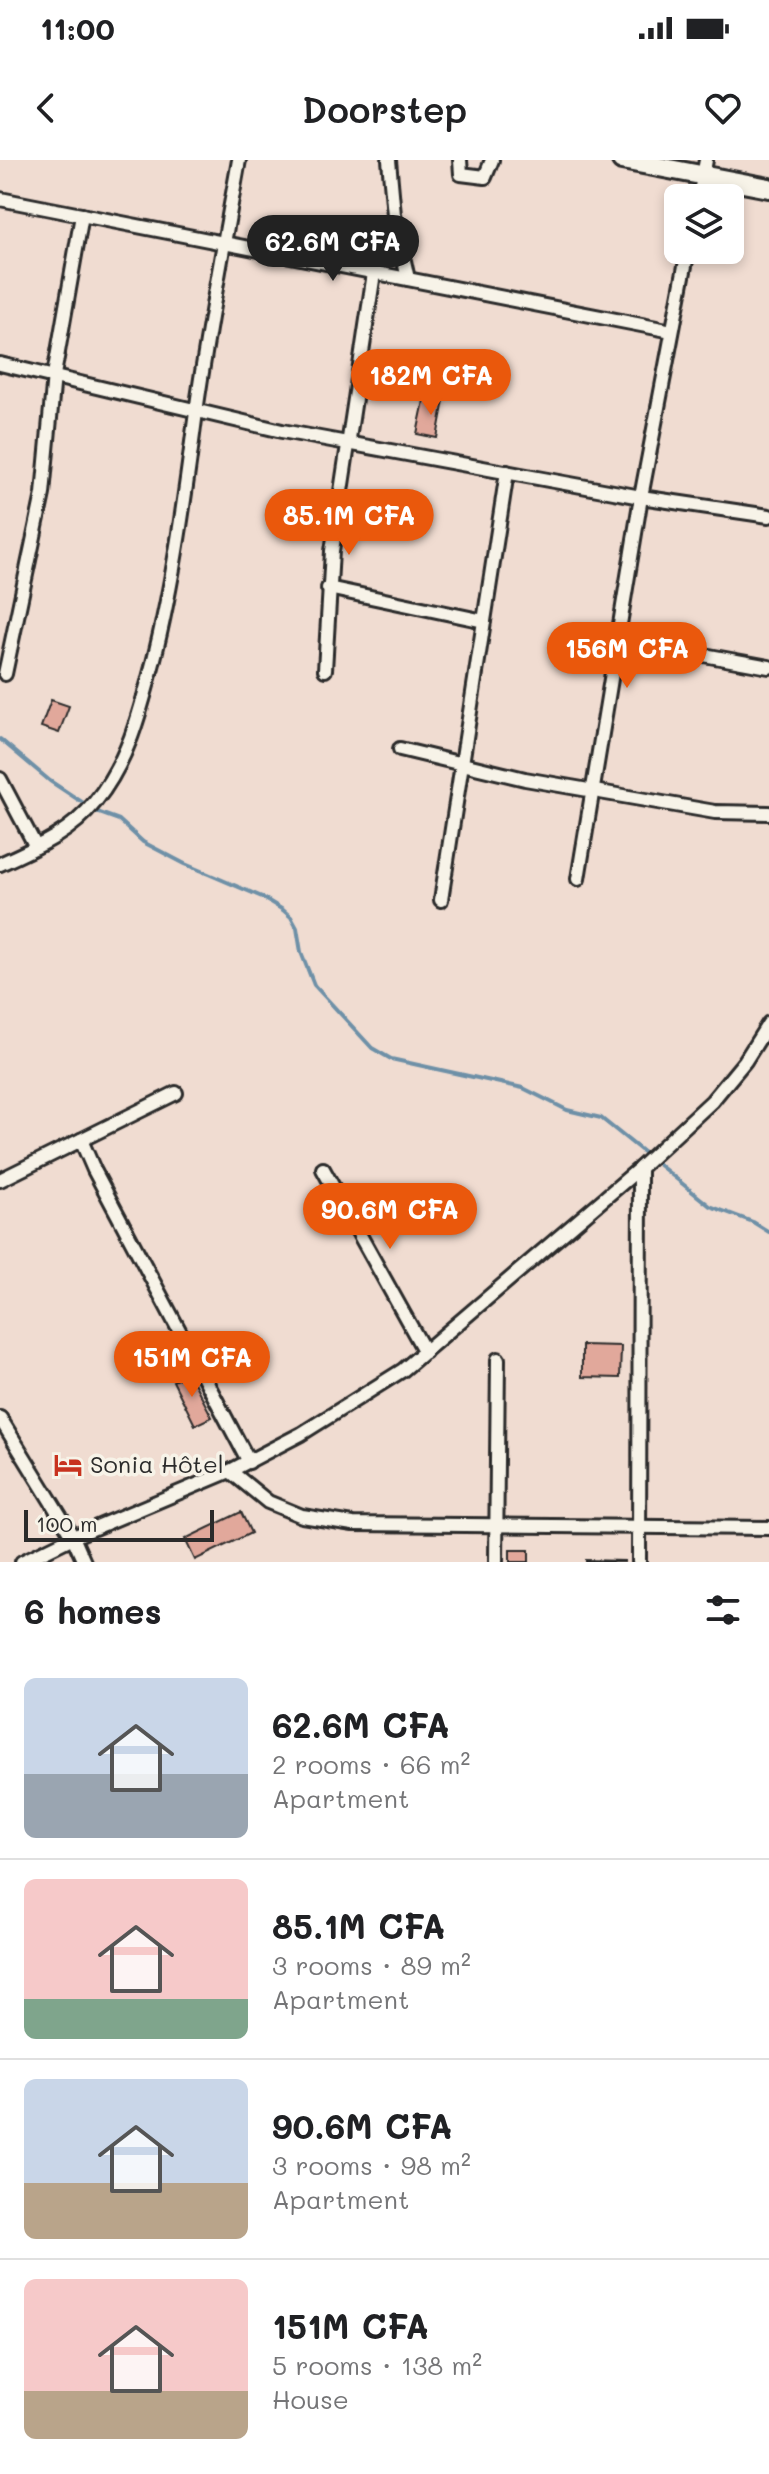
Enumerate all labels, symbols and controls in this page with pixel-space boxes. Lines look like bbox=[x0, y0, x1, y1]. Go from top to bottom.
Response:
text: 11:00 bbox=[40, 8, 115, 48]
text: Doorstep bbox=[302, 85, 467, 132]
icon: back bbox=[24, 86, 68, 130]
icon: heart bbox=[701, 86, 745, 130]
map controls bbox=[664, 184, 744, 264]
button: layers bbox=[664, 184, 744, 264]
pin: 62.6M CFA bbox=[241, 215, 425, 283]
text: 62.6M CFA bbox=[265, 224, 401, 258]
pin: 182M CFA bbox=[348, 349, 514, 417]
text: 182M CFA bbox=[369, 358, 493, 392]
pin: 85.1M CFA bbox=[257, 489, 441, 557]
text: 85.1M CFA bbox=[283, 498, 415, 532]
pin: 156M CFA bbox=[544, 622, 710, 690]
text: 156M CFA bbox=[565, 631, 689, 665]
pin: 90.6M CFA bbox=[298, 1183, 482, 1251]
text: 90.6M CFA bbox=[321, 1192, 459, 1226]
pin: 151M CFA bbox=[109, 1331, 275, 1399]
text: 151M CFA bbox=[132, 1340, 252, 1374]
place label: Sonia Hôtel bbox=[90, 1448, 224, 1479]
hotel icon: Sonia Hôtel bbox=[53, 1450, 83, 1480]
scale bar bbox=[24, 1506, 214, 1542]
text: 100 m bbox=[36, 1509, 98, 1538]
text: 6 homes bbox=[24, 1588, 162, 1633]
icon: filters bbox=[701, 1588, 745, 1632]
text: 62.6M CFA bbox=[272, 1702, 450, 1747]
icon: home bbox=[88, 1710, 184, 1806]
text: 2 rooms · 66 m² bbox=[272, 1747, 470, 1781]
text: Apartment bbox=[272, 1781, 409, 1815]
text: 85.1M CFA bbox=[272, 1903, 446, 1948]
icon: home bbox=[88, 1911, 184, 2007]
text: 3 rooms · 89 m² bbox=[272, 1948, 471, 1982]
text: Apartment bbox=[272, 1982, 409, 2016]
text: 90.6M CFA bbox=[272, 2103, 452, 2148]
icon: home bbox=[88, 2111, 184, 2207]
text: 3 rooms · 98 m² bbox=[272, 2148, 471, 2182]
text: Apartment bbox=[272, 2182, 409, 2216]
text: 151M CFA bbox=[272, 2303, 429, 2348]
icon: home bbox=[88, 2311, 184, 2407]
text: 5 rooms · 138 m² bbox=[272, 2348, 482, 2382]
text: House bbox=[272, 2382, 349, 2416]

